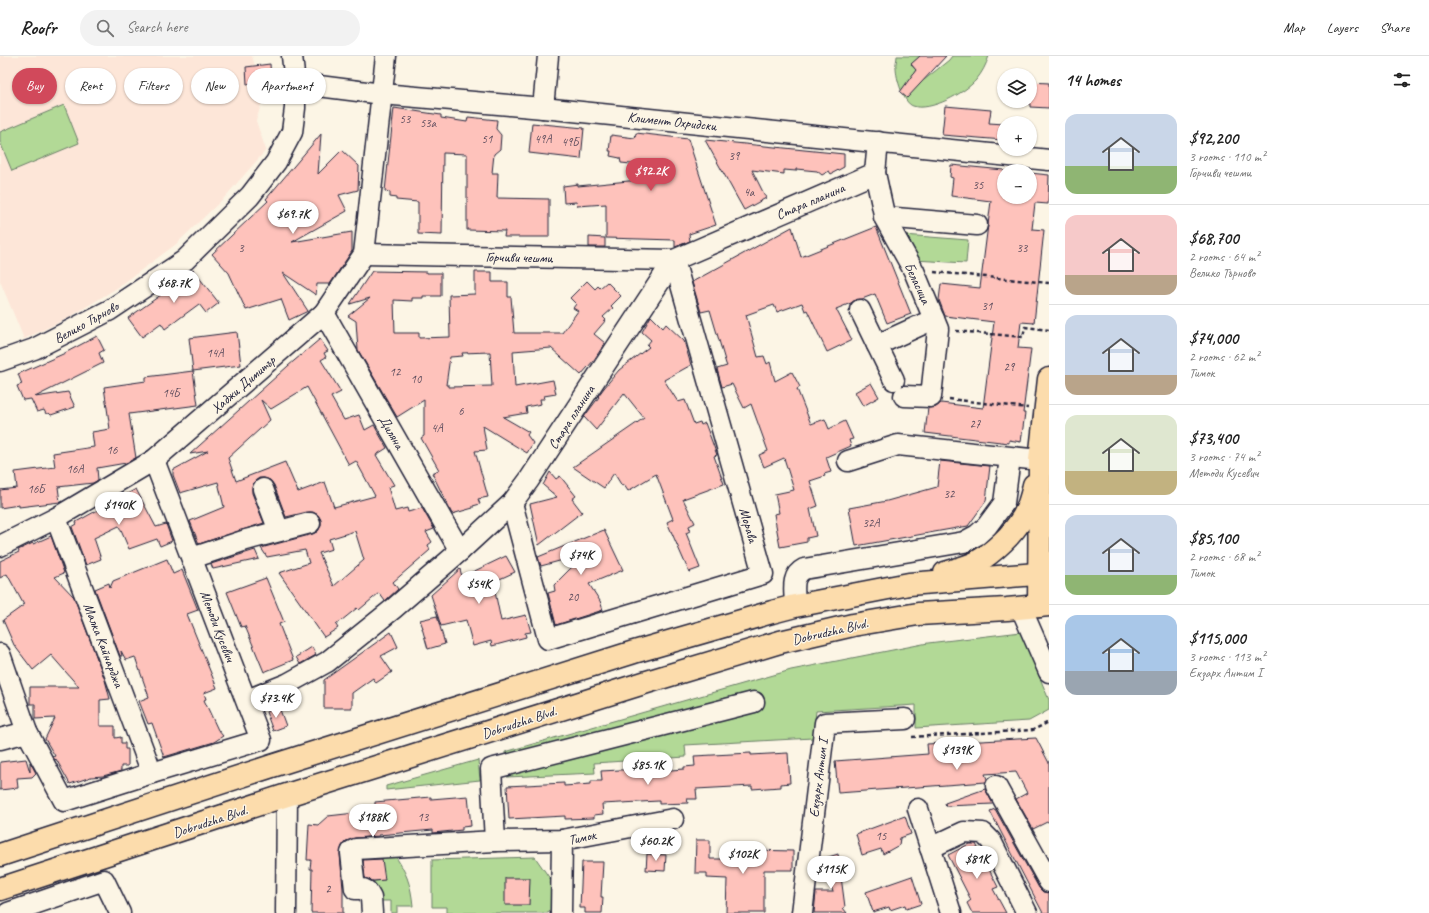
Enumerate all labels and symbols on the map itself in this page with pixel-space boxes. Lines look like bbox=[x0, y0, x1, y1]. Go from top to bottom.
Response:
street label: Климент Охридски bbox=[627, 108, 718, 135]
house number: 53 bbox=[400, 111, 412, 127]
house number: 53a bbox=[420, 115, 437, 131]
house number: 51 bbox=[482, 131, 493, 147]
house number: 49А bbox=[535, 131, 552, 147]
house number: 49Б bbox=[562, 134, 580, 150]
house number: 39 bbox=[729, 148, 741, 164]
pin: $92.2K bbox=[618, 158, 684, 192]
house number: 35 bbox=[973, 177, 984, 193]
street label: Стара планина bbox=[773, 179, 848, 224]
house number: 4a bbox=[744, 184, 755, 200]
pin: $69.7K bbox=[260, 201, 326, 235]
house number: 3 bbox=[238, 240, 245, 256]
house number: 33 bbox=[1017, 240, 1029, 256]
street label: Горчиви чешми bbox=[485, 248, 553, 267]
street label: Беласица bbox=[901, 260, 935, 307]
pin: $68.7K bbox=[141, 270, 207, 304]
street label: Велико Търново bbox=[51, 297, 123, 347]
house number: 31 bbox=[982, 298, 993, 314]
house number: 14А bbox=[207, 345, 224, 361]
street label: Хаджи Димитър bbox=[208, 351, 279, 417]
house number: 29 bbox=[1004, 359, 1016, 375]
house number: 12 bbox=[390, 364, 402, 380]
house number: 10 bbox=[411, 371, 423, 387]
street label: Стара планина bbox=[544, 381, 599, 452]
house number: 14Б bbox=[163, 385, 181, 401]
house number: 6 bbox=[458, 403, 464, 419]
street label: Диляна bbox=[375, 412, 409, 453]
house number: 27 bbox=[970, 416, 981, 432]
house number: 4А bbox=[431, 420, 444, 436]
house number: 16 bbox=[107, 442, 118, 458]
house number: 16А bbox=[67, 461, 84, 477]
house number: 16Б bbox=[28, 481, 46, 497]
house number: 32 bbox=[944, 486, 956, 502]
pin: $140K bbox=[91, 492, 147, 526]
street label: Морава bbox=[735, 506, 762, 546]
house number: 32А bbox=[863, 515, 880, 531]
pin: $74K bbox=[557, 542, 605, 576]
pin: $54K bbox=[455, 571, 503, 605]
street label: Методи Кусевич bbox=[196, 588, 239, 665]
house number: 20 bbox=[568, 589, 580, 605]
street label: Малка Кайнарджа bbox=[80, 601, 128, 691]
street label: Dobrudzha Blvd. bbox=[790, 614, 870, 648]
pin: $73.4K bbox=[243, 685, 309, 719]
street label: Dobrudzha Blvd. bbox=[480, 702, 559, 743]
street label: Екзарх Антим I bbox=[805, 735, 832, 818]
pin: $139K bbox=[929, 737, 985, 771]
pin: $85.1K bbox=[615, 752, 681, 786]
street label: Dobrudzha Blvd. bbox=[171, 801, 250, 842]
pin: $188K bbox=[345, 804, 401, 838]
house number: 13 bbox=[418, 809, 430, 825]
street label: Тимок bbox=[567, 826, 599, 849]
pin: $60.2K bbox=[623, 828, 689, 862]
house number: 15 bbox=[876, 828, 887, 844]
pin: $102K bbox=[715, 841, 771, 875]
pin: $81K bbox=[953, 846, 1001, 880]
pin: $115K bbox=[803, 856, 859, 890]
house number: 2 bbox=[325, 881, 332, 897]

